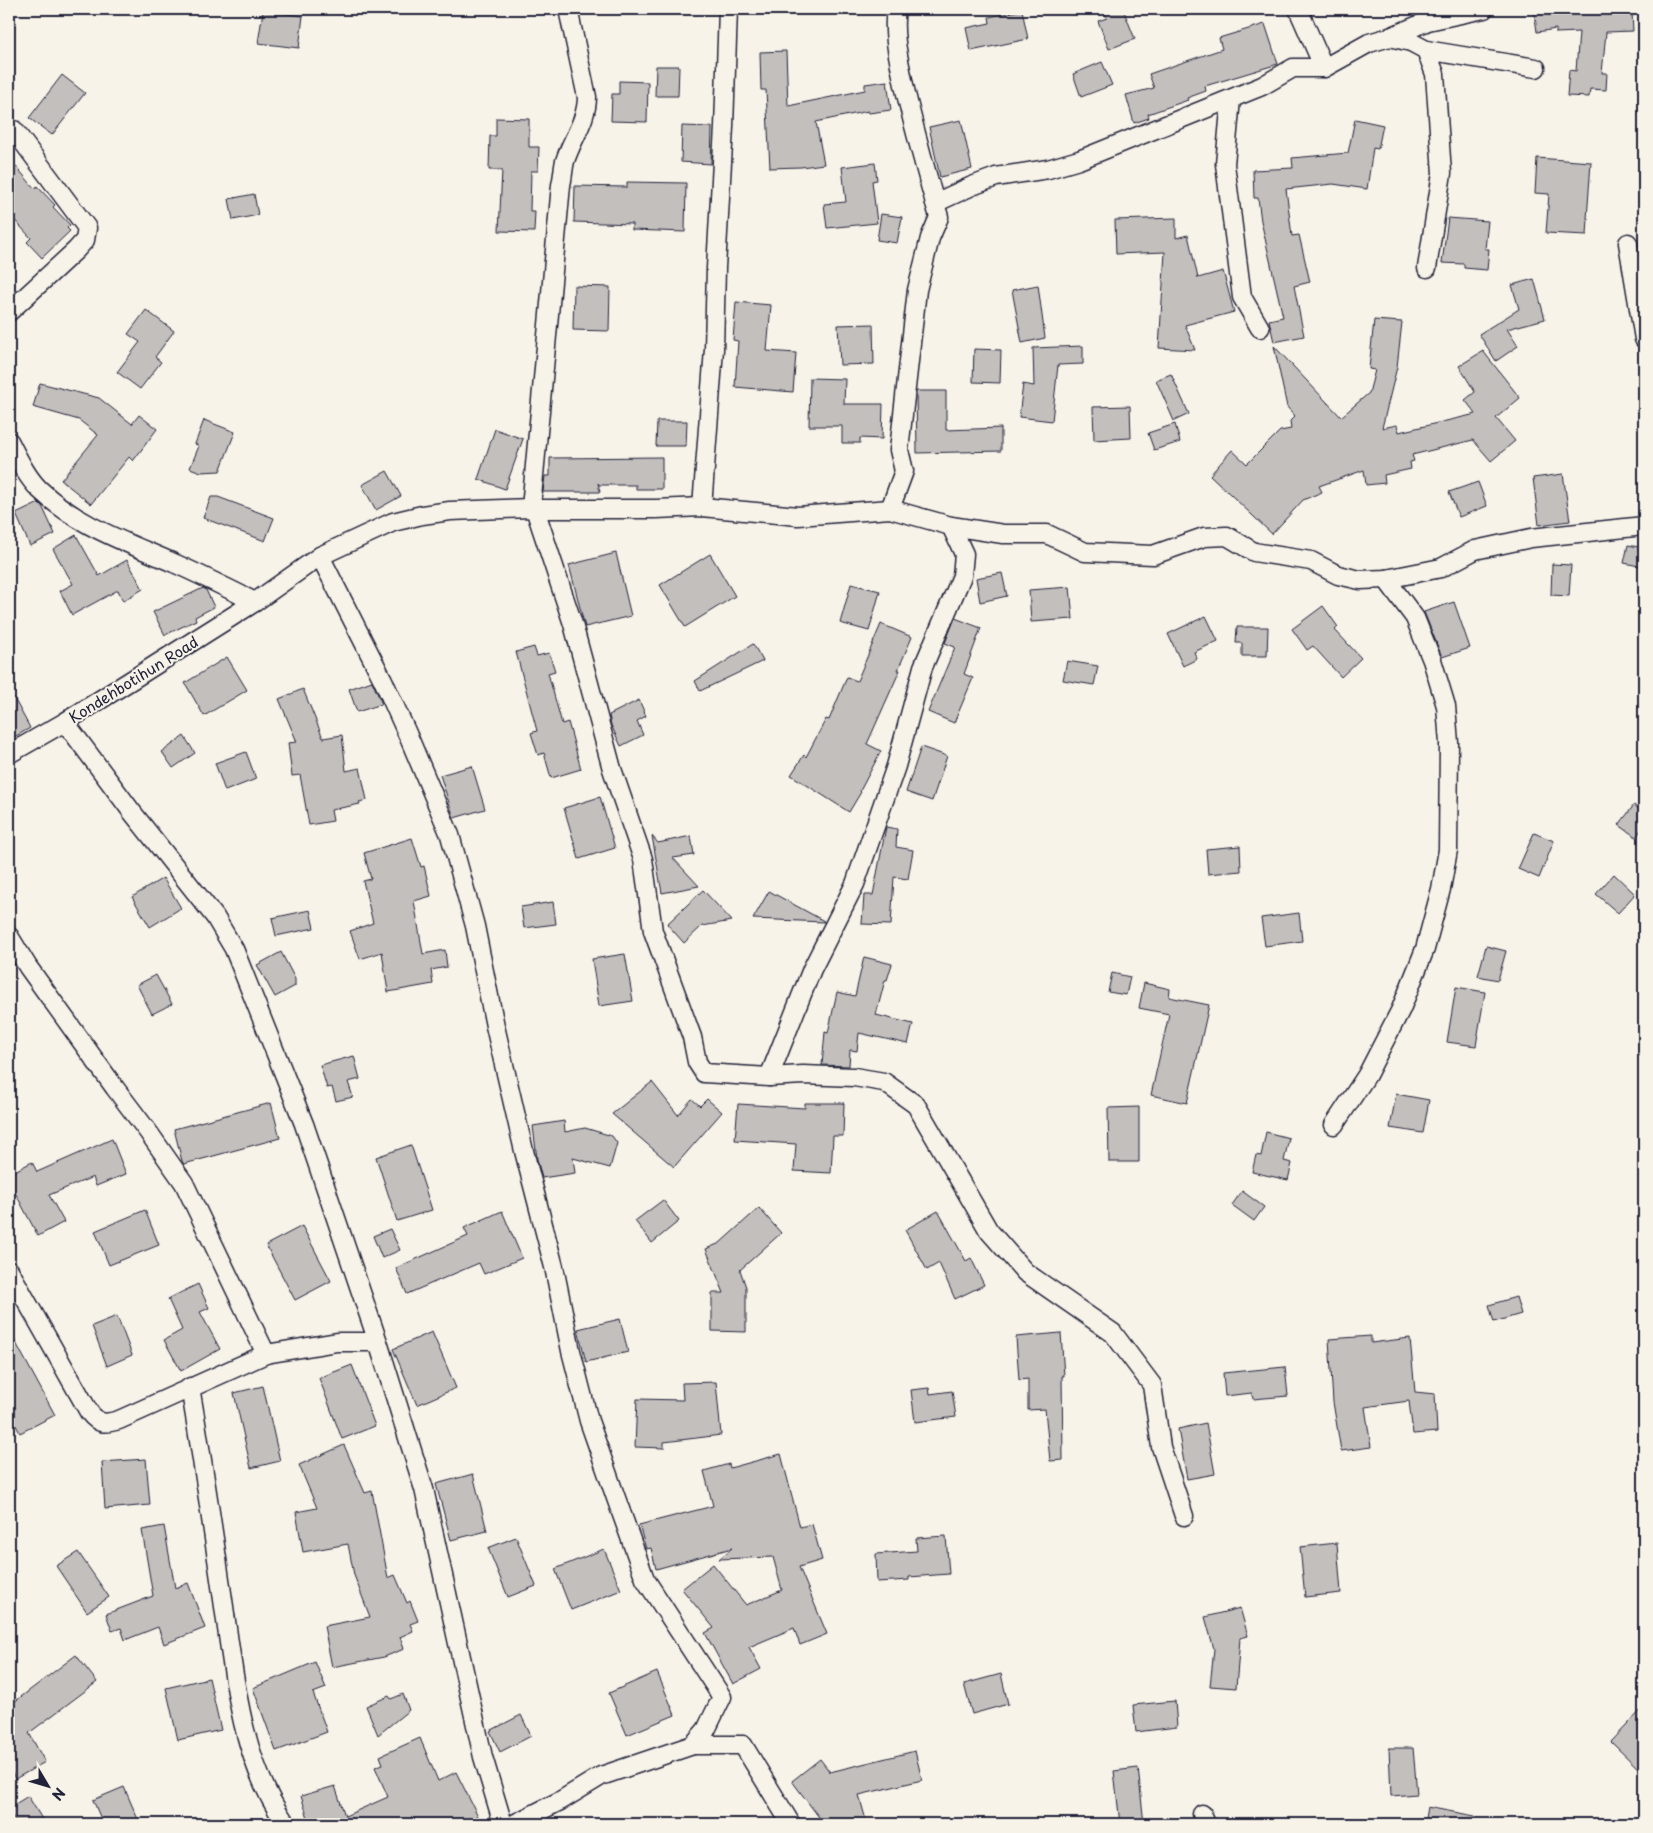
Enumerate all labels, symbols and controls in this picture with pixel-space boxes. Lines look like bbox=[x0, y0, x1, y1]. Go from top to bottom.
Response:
street label: Kondehbotihun Road bbox=[64, 630, 202, 728]
north arrow bbox=[22, 1760, 72, 1810]
text: N bbox=[47, 1783, 70, 1805]

